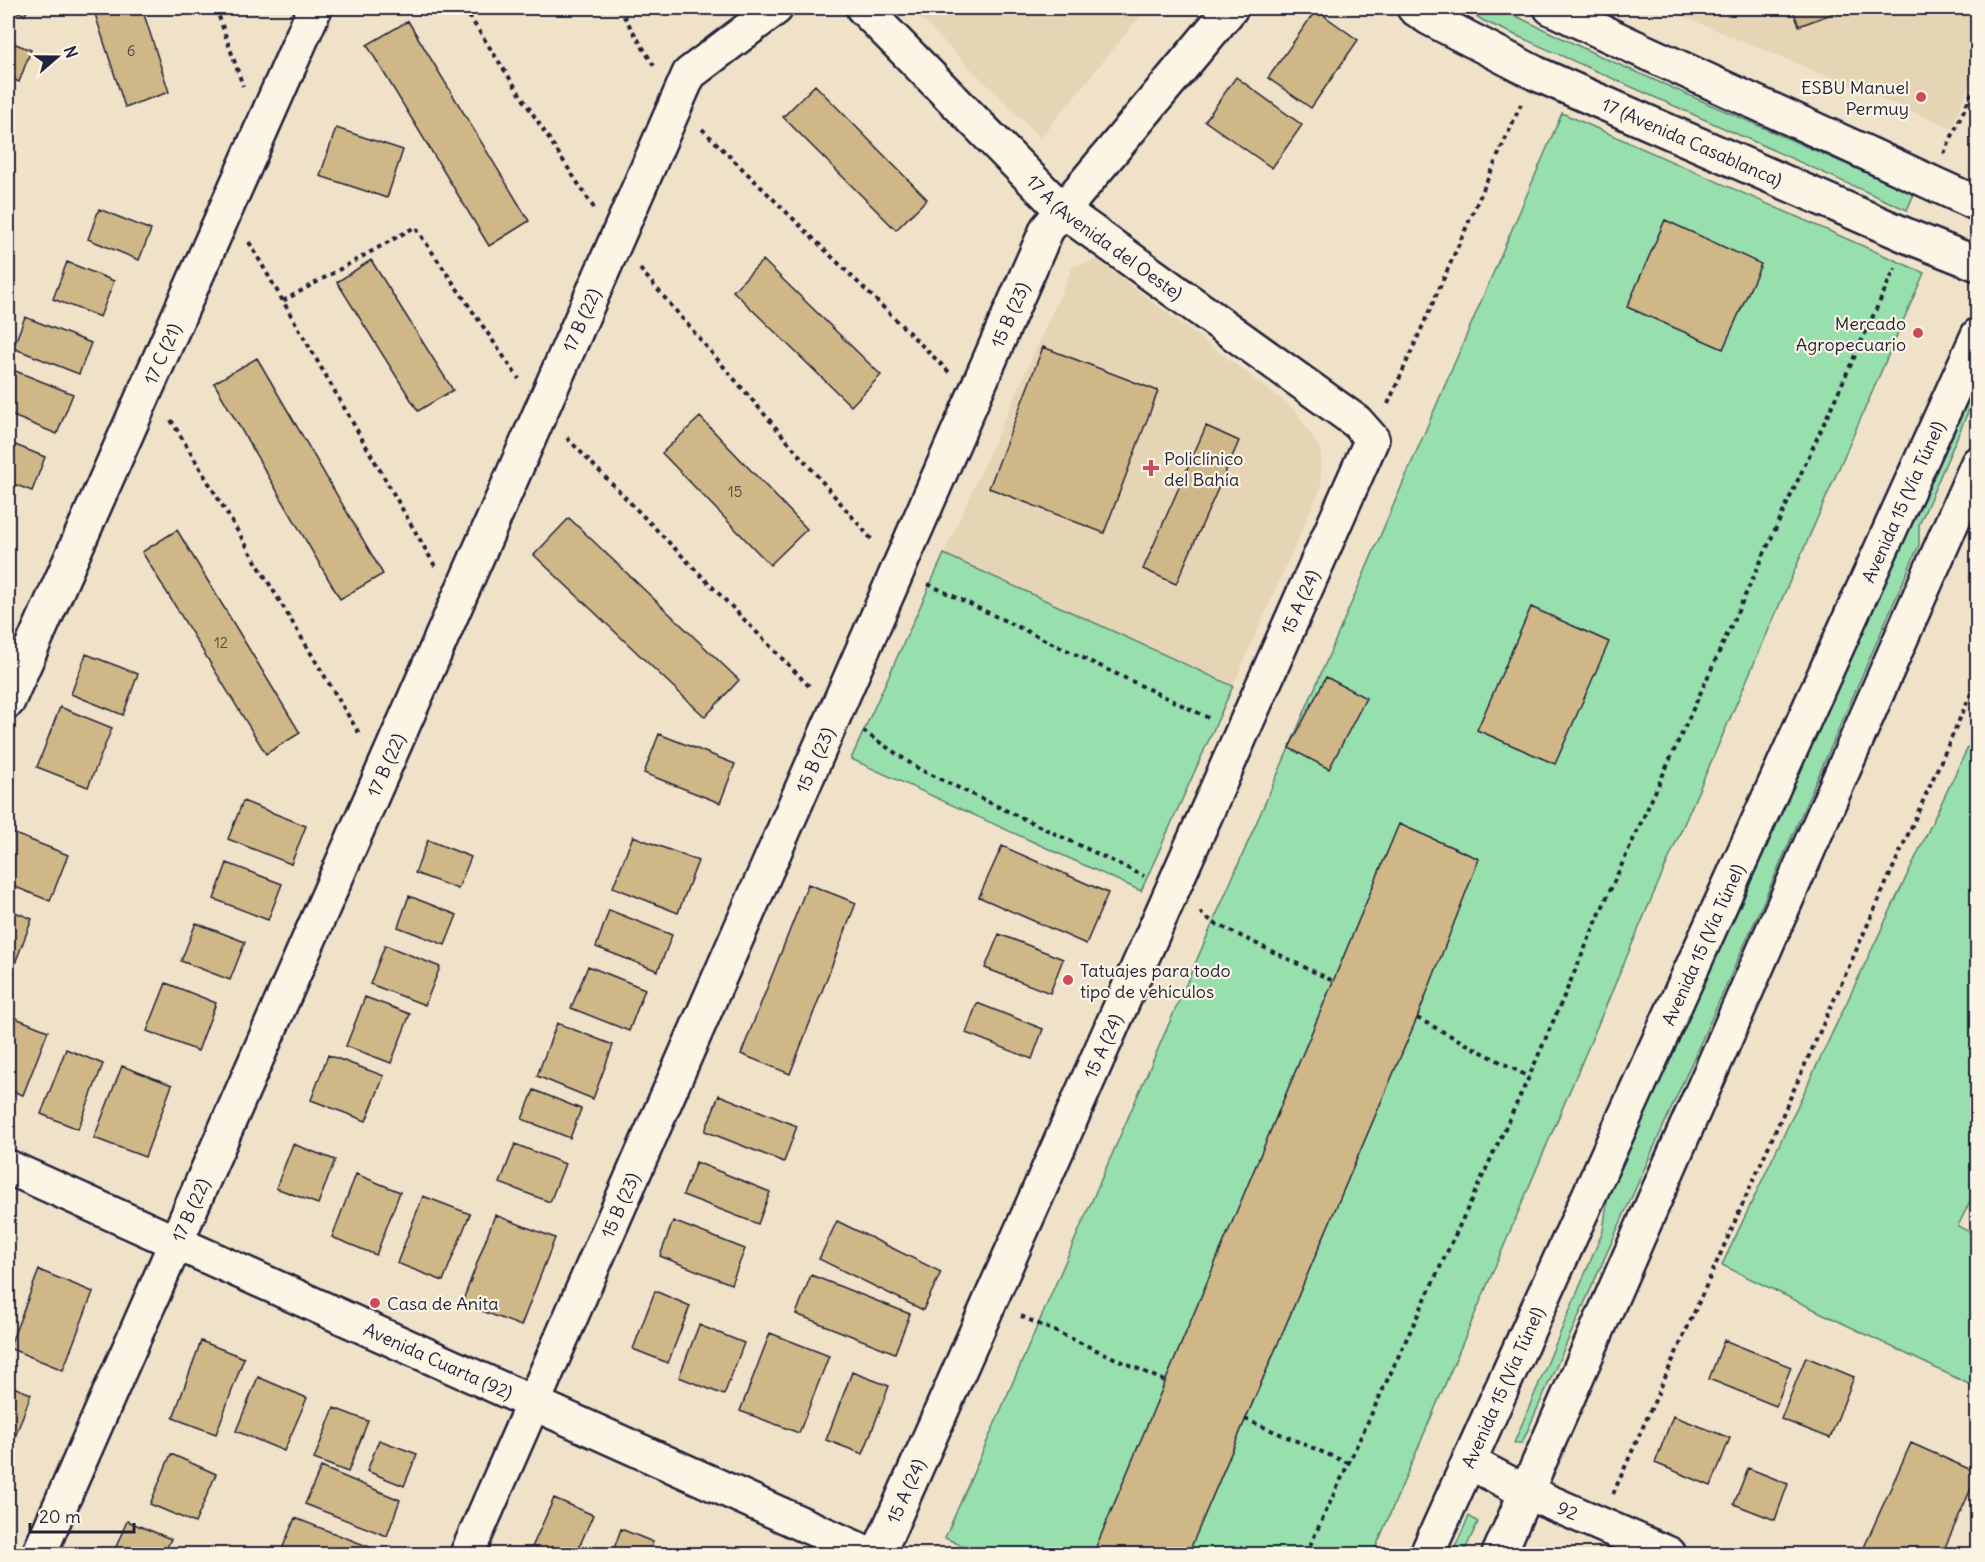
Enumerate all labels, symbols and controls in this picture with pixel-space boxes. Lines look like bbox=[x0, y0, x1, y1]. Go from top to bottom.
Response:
north arrow bbox=[27, 27, 87, 87]
house number: 6 bbox=[127, 41, 135, 60]
text: N bbox=[60, 43, 82, 60]
place label: ESBU Manuel Permuy bbox=[1801, 76, 1909, 120]
marker: ESBU Manuel Permuy bbox=[1914, 90, 1928, 104]
street label: 17 (Avenida Casablanca) bbox=[1599, 92, 1786, 191]
street label: 17 A (Avenida del Oeste) bbox=[1022, 170, 1187, 305]
street label: 15 B (23) bbox=[985, 278, 1034, 351]
street label: 17 B (22) bbox=[557, 285, 605, 355]
place label: Mercado Agropecuario bbox=[1796, 312, 1906, 356]
street label: 17 C (21) bbox=[138, 319, 185, 388]
marker: Mercado Agropecuario bbox=[1911, 326, 1925, 340]
street label: Avenida 15 (Vía Túnel) bbox=[1856, 417, 1949, 586]
place label: Policlínico del Bahía bbox=[1164, 447, 1243, 491]
marker: Policlínico del Bahía bbox=[1142, 459, 1160, 477]
house number: 15 bbox=[728, 482, 742, 501]
street label: 15 A (24) bbox=[1276, 566, 1324, 638]
house number: 12 bbox=[214, 633, 228, 652]
street label: 15 B (23) bbox=[790, 724, 839, 796]
street label: 17 B (22) bbox=[362, 730, 410, 800]
street label: Avenida 15 (Vía Túnel) bbox=[1656, 860, 1749, 1029]
place label: Tatuajes para todo tipo de vehículos bbox=[1080, 959, 1231, 1003]
marker: Tatuajes para todo tipo de vehículos bbox=[1061, 973, 1075, 987]
street label: 15 A (24) bbox=[1079, 1010, 1127, 1082]
street label: 15 B (23) bbox=[595, 1169, 644, 1241]
street label: 17 B (22) bbox=[166, 1175, 214, 1245]
place label: Casa de Anita bbox=[387, 1292, 499, 1315]
marker: Casa de Anita bbox=[368, 1296, 382, 1310]
street label: Avenida 15 (Vía Túnel) bbox=[1456, 1303, 1549, 1472]
street label: Avenida Cuarta (92) bbox=[360, 1317, 517, 1404]
street label: 15 A (24) bbox=[882, 1455, 930, 1527]
scale bar bbox=[30, 1496, 134, 1534]
street label: 92 bbox=[1554, 1496, 1582, 1525]
text: 20 m bbox=[39, 1505, 81, 1528]

